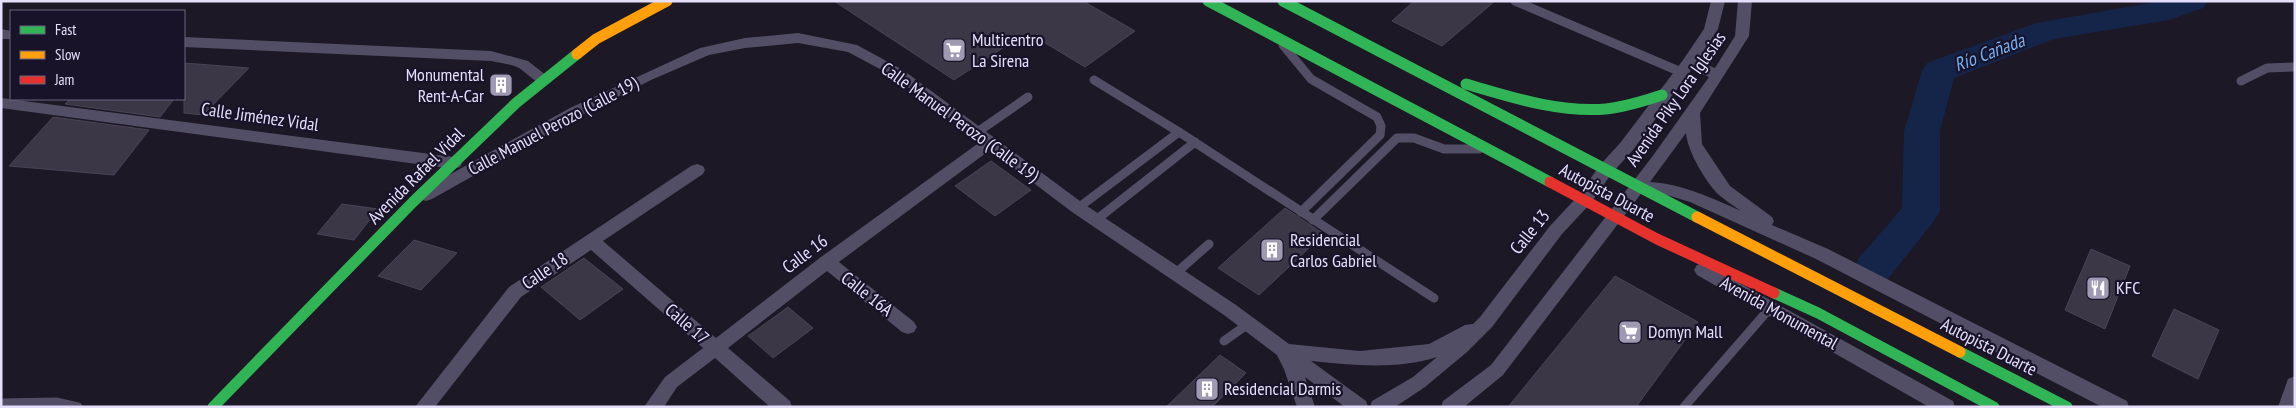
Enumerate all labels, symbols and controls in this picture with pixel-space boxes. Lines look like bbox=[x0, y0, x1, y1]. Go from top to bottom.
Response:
legend bbox=[10, 10, 185, 100]
text: Fast bbox=[55, 20, 76, 39]
street label: Avenida Piky Lora Iglesias bbox=[1620, 27, 1731, 171]
water label: Río Cañada bbox=[1950, 27, 2029, 76]
place label: Multicentro La Sirena bbox=[972, 28, 1044, 72]
supermarket icon: Multicentro La Sirena bbox=[941, 37, 967, 63]
text: Slow bbox=[55, 45, 80, 64]
street label: Calle Manuel Perozo (Calle 19) bbox=[877, 57, 1044, 187]
place label: Monumental Rent-A-Car bbox=[406, 63, 485, 107]
text: Jam bbox=[54, 70, 74, 89]
street label: Calle Manuel Perozo (Calle 19) bbox=[464, 71, 643, 180]
building icon: Monumental Rent-A-Car bbox=[488, 72, 514, 98]
street label: Calle Jiménez Vidal bbox=[200, 97, 321, 136]
street label: Avenida Rafael Vidal bbox=[363, 122, 469, 229]
street label: Autopista Duarte bbox=[1556, 158, 1659, 227]
street label: Calle 13 bbox=[1505, 205, 1555, 259]
place label: Residencial Carlos Gabriel bbox=[1290, 228, 1377, 272]
street label: Calle 16 bbox=[777, 229, 832, 278]
building icon: Residencial Carlos Gabriel bbox=[1259, 237, 1285, 263]
street label: Calle 18 bbox=[517, 247, 572, 294]
street label: Calle 16A bbox=[837, 266, 898, 321]
street label: Avenida Monumental bbox=[1716, 271, 1843, 355]
restaurant icon: KFC bbox=[2085, 275, 2111, 301]
place label: KFC bbox=[2116, 276, 2141, 299]
street label: Calle 17 bbox=[661, 298, 714, 349]
street label: Autopista Duarte bbox=[1937, 313, 2041, 381]
supermarket icon: Domyn Mall bbox=[1617, 319, 1643, 345]
place label: Domyn Mall bbox=[1648, 320, 1723, 343]
building icon: Residencial Darmis bbox=[1194, 376, 1220, 402]
place label: Residencial Darmis bbox=[1224, 377, 1341, 400]

